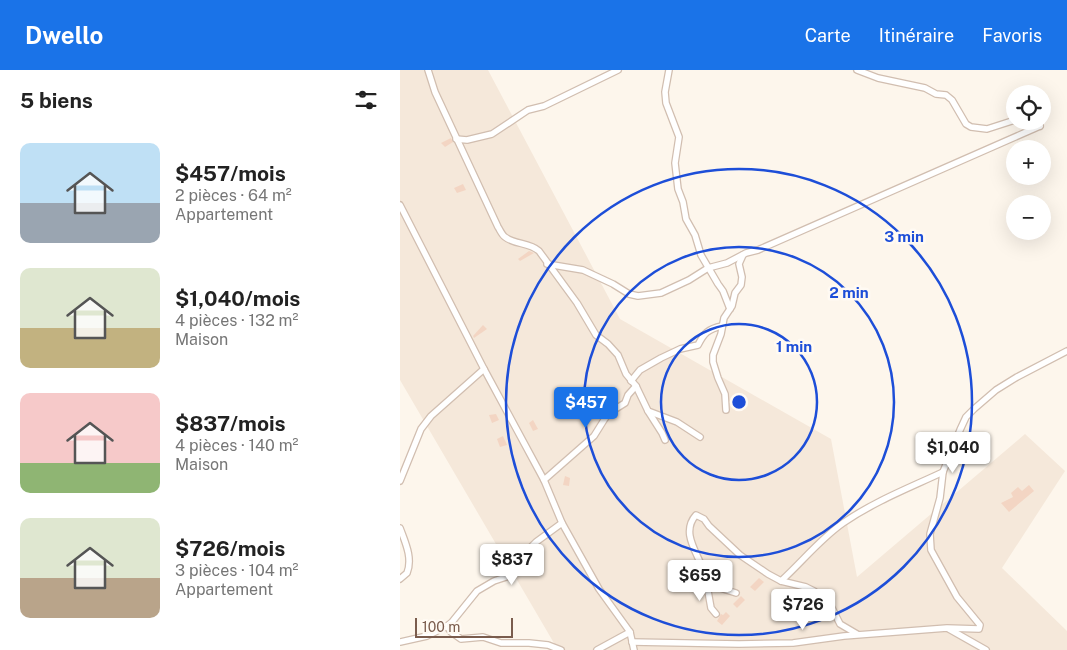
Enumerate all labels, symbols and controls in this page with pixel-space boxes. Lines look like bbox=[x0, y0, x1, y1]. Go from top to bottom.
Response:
text: Dwello bbox=[25, 21, 103, 49]
text: Carte bbox=[805, 25, 851, 46]
text: Itinéraire bbox=[879, 25, 954, 46]
text: Favoris bbox=[982, 25, 1042, 46]
map controls bbox=[1006, 85, 1051, 240]
button: locate bbox=[1006, 85, 1051, 130]
icon: filters bbox=[352, 86, 380, 114]
text: 5 biens bbox=[20, 88, 93, 113]
button: + bbox=[1006, 140, 1051, 185]
text: $457/mois bbox=[175, 161, 286, 186]
icon: home bbox=[60, 163, 120, 223]
text: 2 pièces · 64 m² bbox=[175, 186, 292, 205]
button: − bbox=[1006, 195, 1051, 240]
text: Appartement bbox=[175, 205, 273, 224]
text: 3 min bbox=[884, 228, 924, 245]
text: 2 min bbox=[829, 284, 869, 301]
text: $1,040/mois bbox=[175, 286, 300, 311]
icon: home bbox=[60, 288, 120, 348]
text: 4 pièces · 132 m² bbox=[175, 311, 298, 330]
text: Maison bbox=[175, 330, 228, 349]
text: 1 min bbox=[776, 338, 812, 355]
pin: $457 bbox=[556, 386, 616, 429]
text: $457 bbox=[565, 393, 607, 412]
centre of rings bbox=[730, 393, 748, 411]
text: $837/mois bbox=[175, 411, 286, 436]
icon: home bbox=[60, 413, 120, 473]
pin: $1,040 bbox=[912, 432, 994, 474]
text: 4 pièces · 140 m² bbox=[175, 436, 299, 455]
text: $1,040 bbox=[926, 438, 980, 457]
text: Maison bbox=[175, 455, 228, 474]
text: $726/mois bbox=[175, 536, 285, 561]
icon: home bbox=[60, 538, 120, 598]
pin: $837 bbox=[482, 544, 542, 586]
text: $837 bbox=[491, 550, 533, 569]
pin: $659 bbox=[670, 560, 730, 602]
text: 3 pièces · 104 m² bbox=[175, 561, 299, 580]
text: $659 bbox=[679, 566, 721, 585]
text: Appartement bbox=[175, 580, 273, 599]
pin: $726 bbox=[773, 588, 833, 631]
text: $726 bbox=[782, 595, 824, 614]
scale bar bbox=[415, 615, 512, 638]
text: 100 m bbox=[422, 619, 460, 635]

